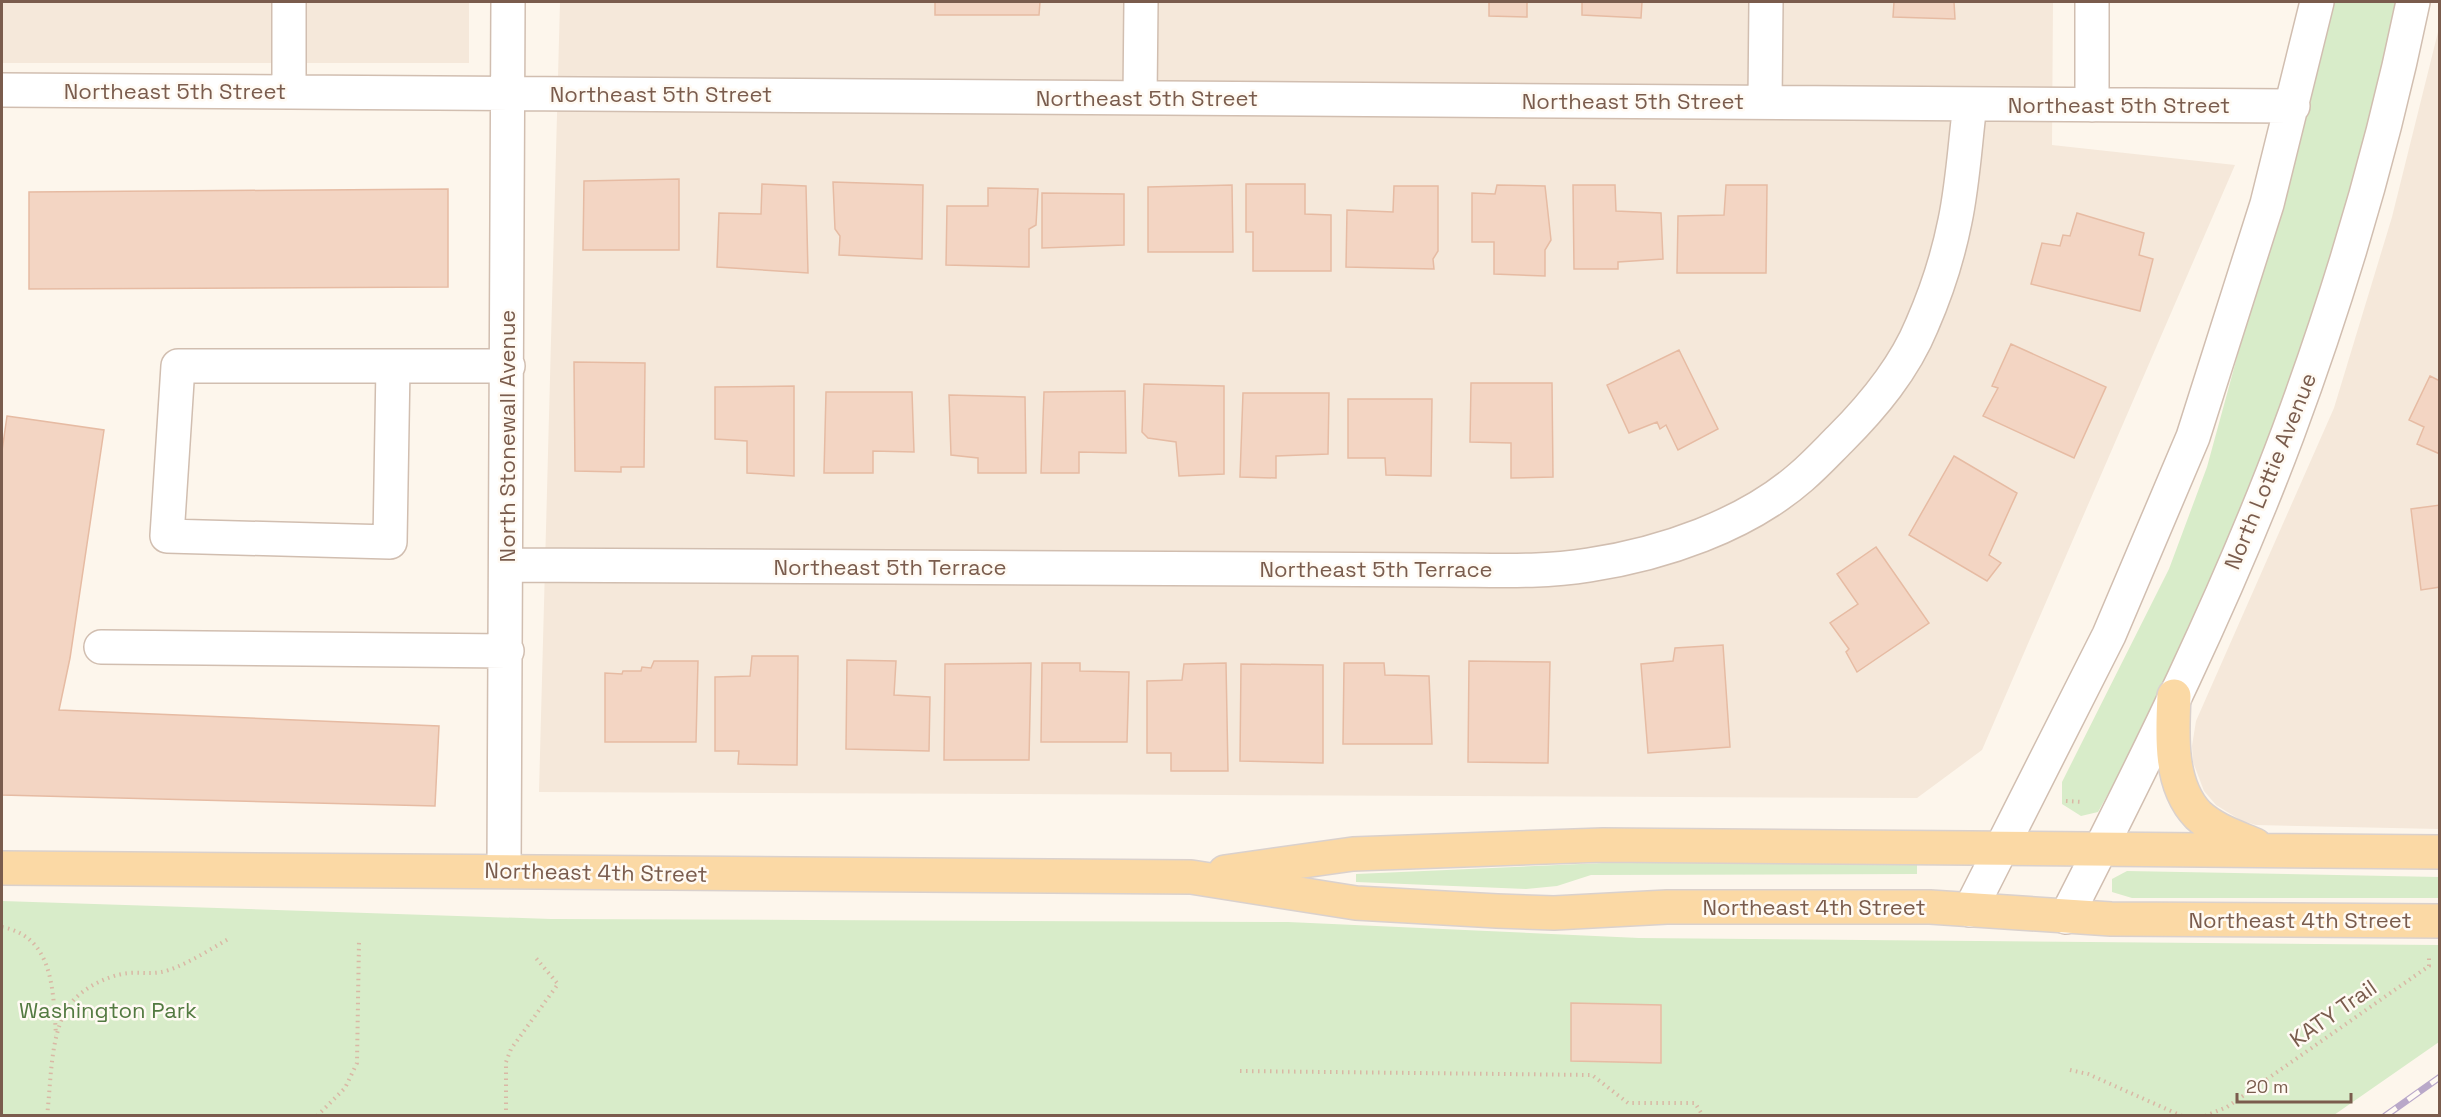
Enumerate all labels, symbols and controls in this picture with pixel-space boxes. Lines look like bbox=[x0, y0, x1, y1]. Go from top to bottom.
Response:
street label: Northeast 5th Street bbox=[64, 77, 286, 105]
street label: Northeast 5th Street bbox=[550, 80, 772, 108]
street label: Northeast 5th Street bbox=[1036, 84, 1258, 112]
street label: Northeast 5th Street bbox=[1522, 87, 1744, 115]
street label: Northeast 5th Street bbox=[2008, 91, 2230, 119]
street label: North Stonewall Avenue bbox=[493, 310, 521, 562]
street label: North Lottie Avenue bbox=[2218, 368, 2322, 574]
street label: Northeast 5th Terrace bbox=[773, 553, 1007, 581]
street label: Northeast 5th Terrace bbox=[1259, 555, 1493, 583]
street label: Northeast 4th Street bbox=[484, 856, 708, 888]
street label: Northeast 4th Street bbox=[1702, 893, 1926, 921]
street label: Northeast 4th Street bbox=[2188, 906, 2412, 934]
street label: KATY Trail bbox=[2284, 973, 2382, 1053]
park label: Washington Park bbox=[19, 996, 197, 1024]
scale bar bbox=[2237, 1066, 2351, 1104]
text: 20 m bbox=[2246, 1075, 2289, 1098]

